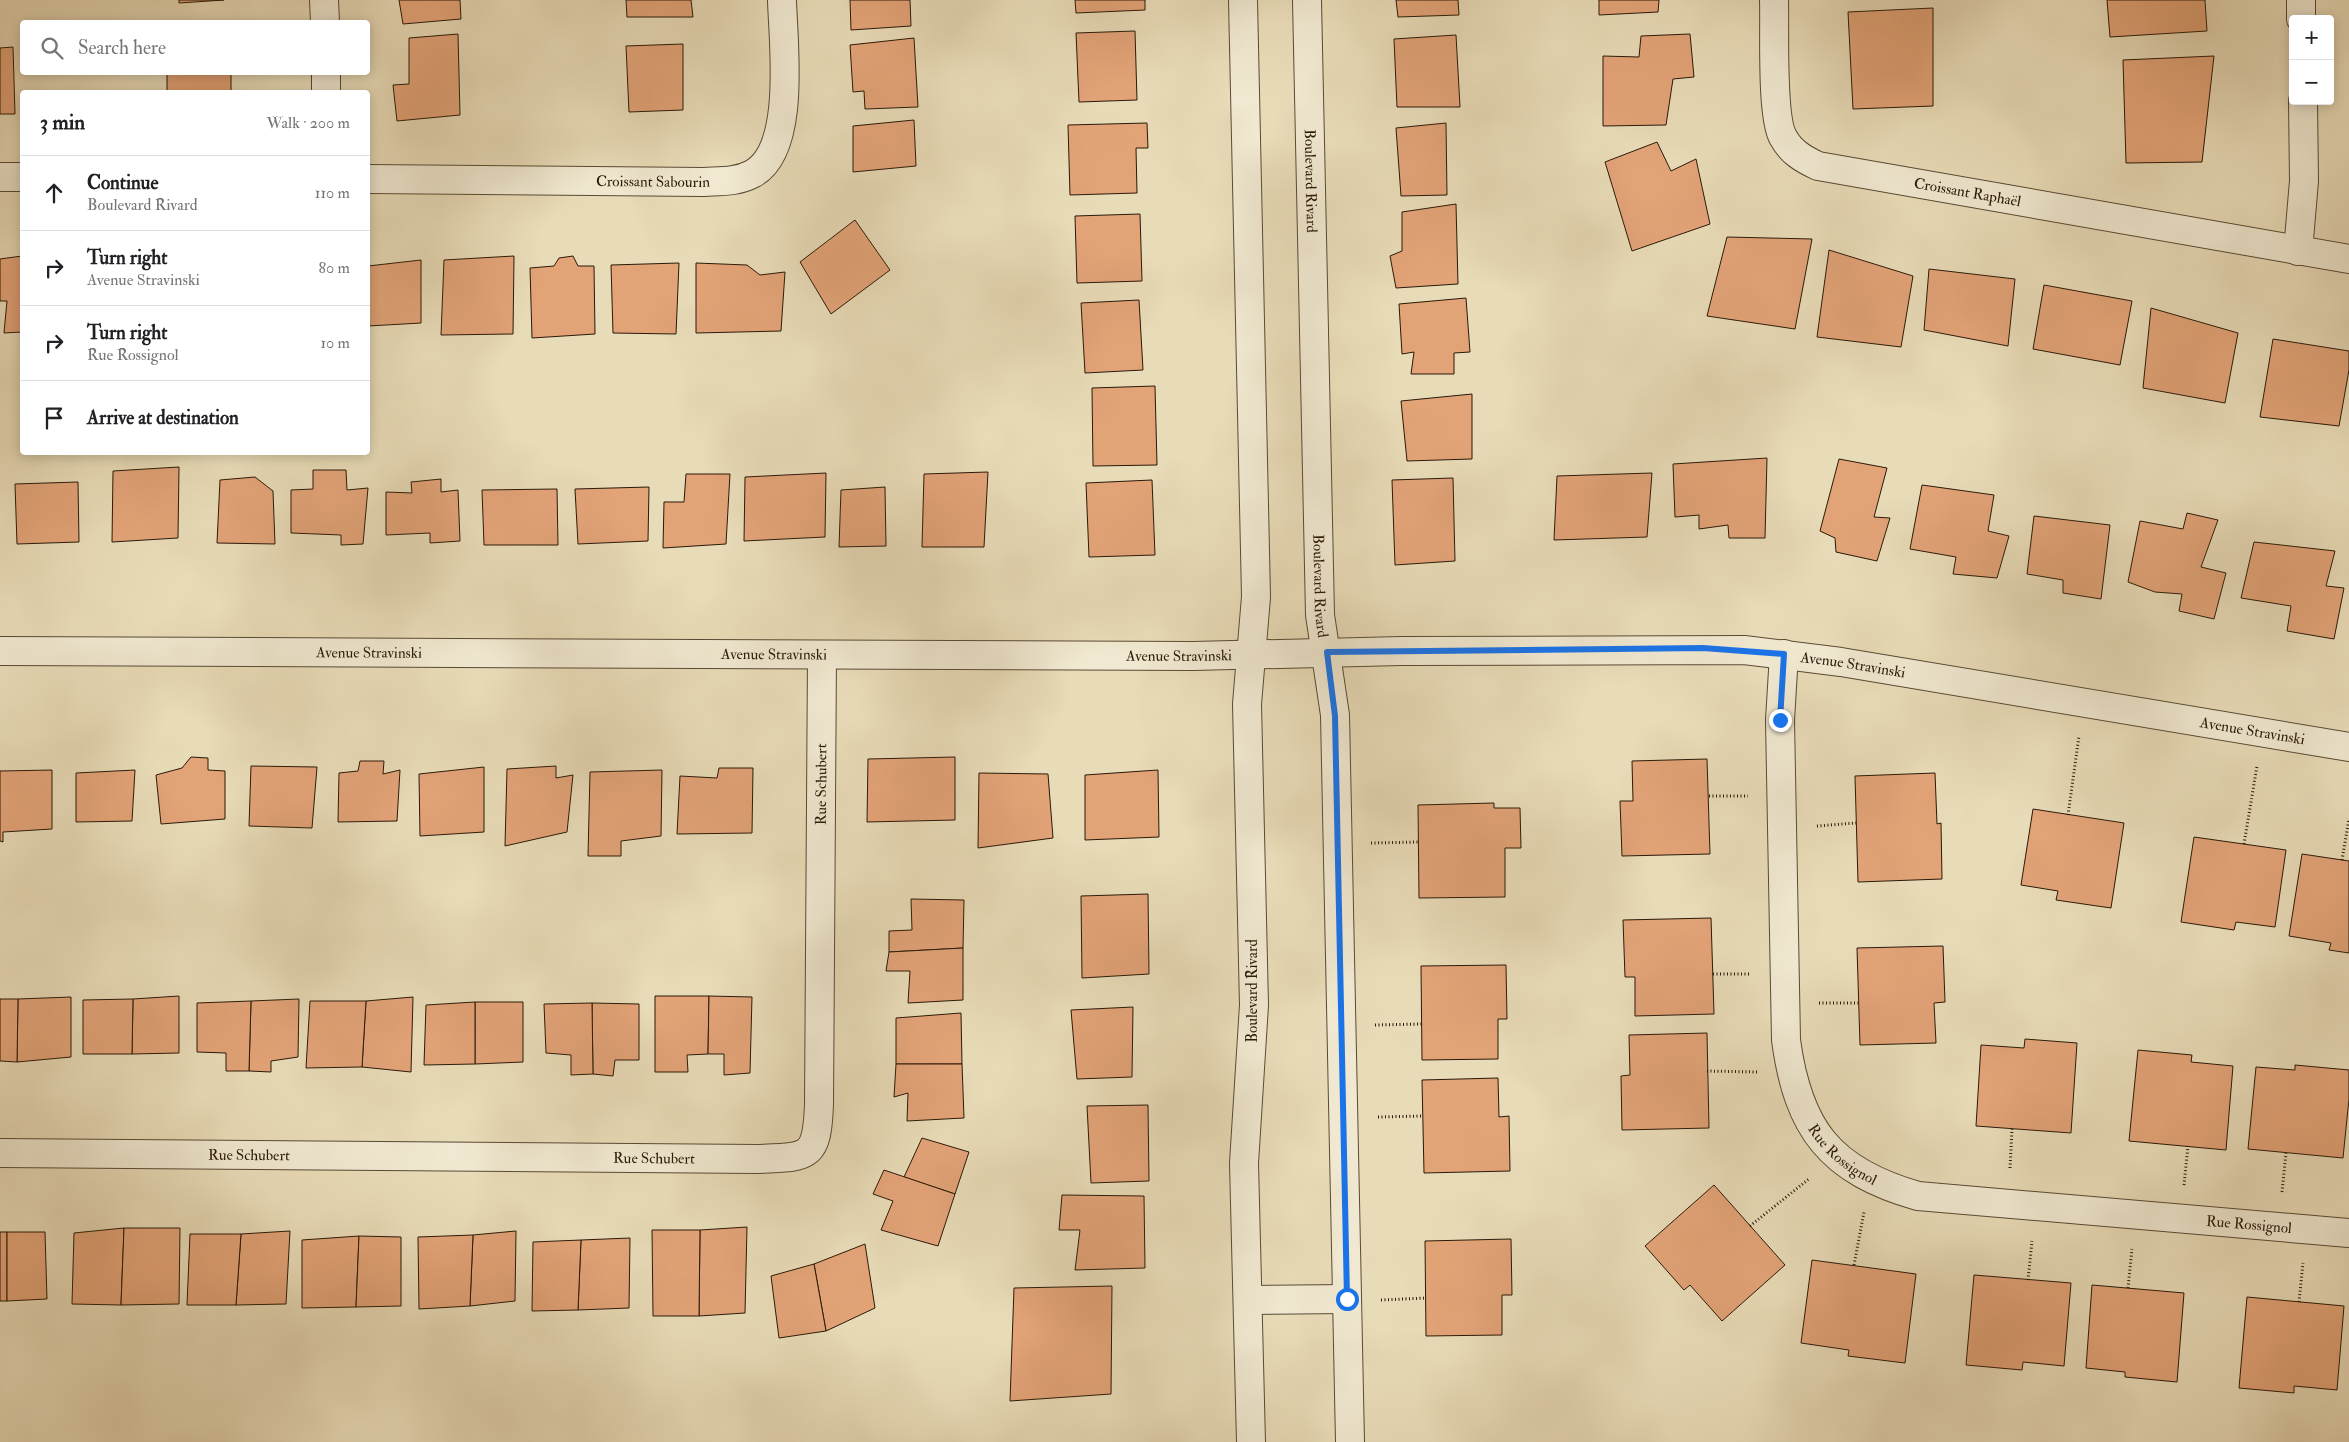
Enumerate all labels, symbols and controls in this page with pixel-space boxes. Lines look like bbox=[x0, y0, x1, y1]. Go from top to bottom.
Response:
map controls bbox=[2289, 15, 2334, 105]
button: + bbox=[2289, 15, 2334, 60]
search box bbox=[20, 20, 370, 75]
icon: search bbox=[38, 34, 66, 62]
text: Search here bbox=[78, 36, 166, 60]
button: − bbox=[2289, 60, 2334, 105]
text: 3 min bbox=[40, 109, 85, 136]
text: Walk · 200 m bbox=[267, 113, 350, 133]
street label: Boulevard Rivard bbox=[1300, 129, 1321, 234]
text: Continue bbox=[87, 171, 158, 195]
street label: Croissant Sabourin bbox=[596, 172, 711, 192]
street label: Croissant Raphaël bbox=[1912, 173, 2023, 211]
icon: ahead bbox=[40, 179, 68, 207]
text: 110 m bbox=[315, 183, 350, 203]
text: Boulevard Rivard bbox=[87, 195, 198, 215]
text: Turn right bbox=[87, 246, 167, 270]
icon: right bbox=[40, 254, 68, 282]
text: 80 m bbox=[319, 258, 350, 278]
text: Avenue Stravinski bbox=[87, 270, 200, 290]
text: Turn right bbox=[87, 321, 167, 345]
icon: right bbox=[40, 329, 68, 357]
text: 10 m bbox=[320, 333, 350, 353]
text: Rue Rossignol bbox=[87, 345, 179, 365]
icon: arrive bbox=[40, 404, 68, 432]
text: Arrive at destination bbox=[87, 406, 239, 430]
street label: Boulevard Rivard bbox=[1309, 534, 1333, 639]
street label: Avenue Stravinski bbox=[315, 643, 422, 662]
street label: Avenue Stravinski bbox=[720, 645, 827, 664]
street label: Avenue Stravinski bbox=[1125, 646, 1232, 666]
street label: Avenue Stravinski bbox=[1798, 647, 1907, 682]
route end bbox=[1769, 709, 1792, 732]
street label: Avenue Stravinski bbox=[2198, 713, 2306, 749]
street label: Rue Schubert bbox=[811, 743, 831, 825]
street label: Boulevard Rivard bbox=[1243, 939, 1262, 1043]
street label: Rue Rossignol bbox=[1804, 1120, 1880, 1189]
street label: Rue Schubert bbox=[208, 1145, 290, 1165]
street label: Rue Schubert bbox=[613, 1148, 695, 1168]
street label: Rue Rossignol bbox=[2205, 1211, 2293, 1238]
route start bbox=[1336, 1288, 1359, 1311]

